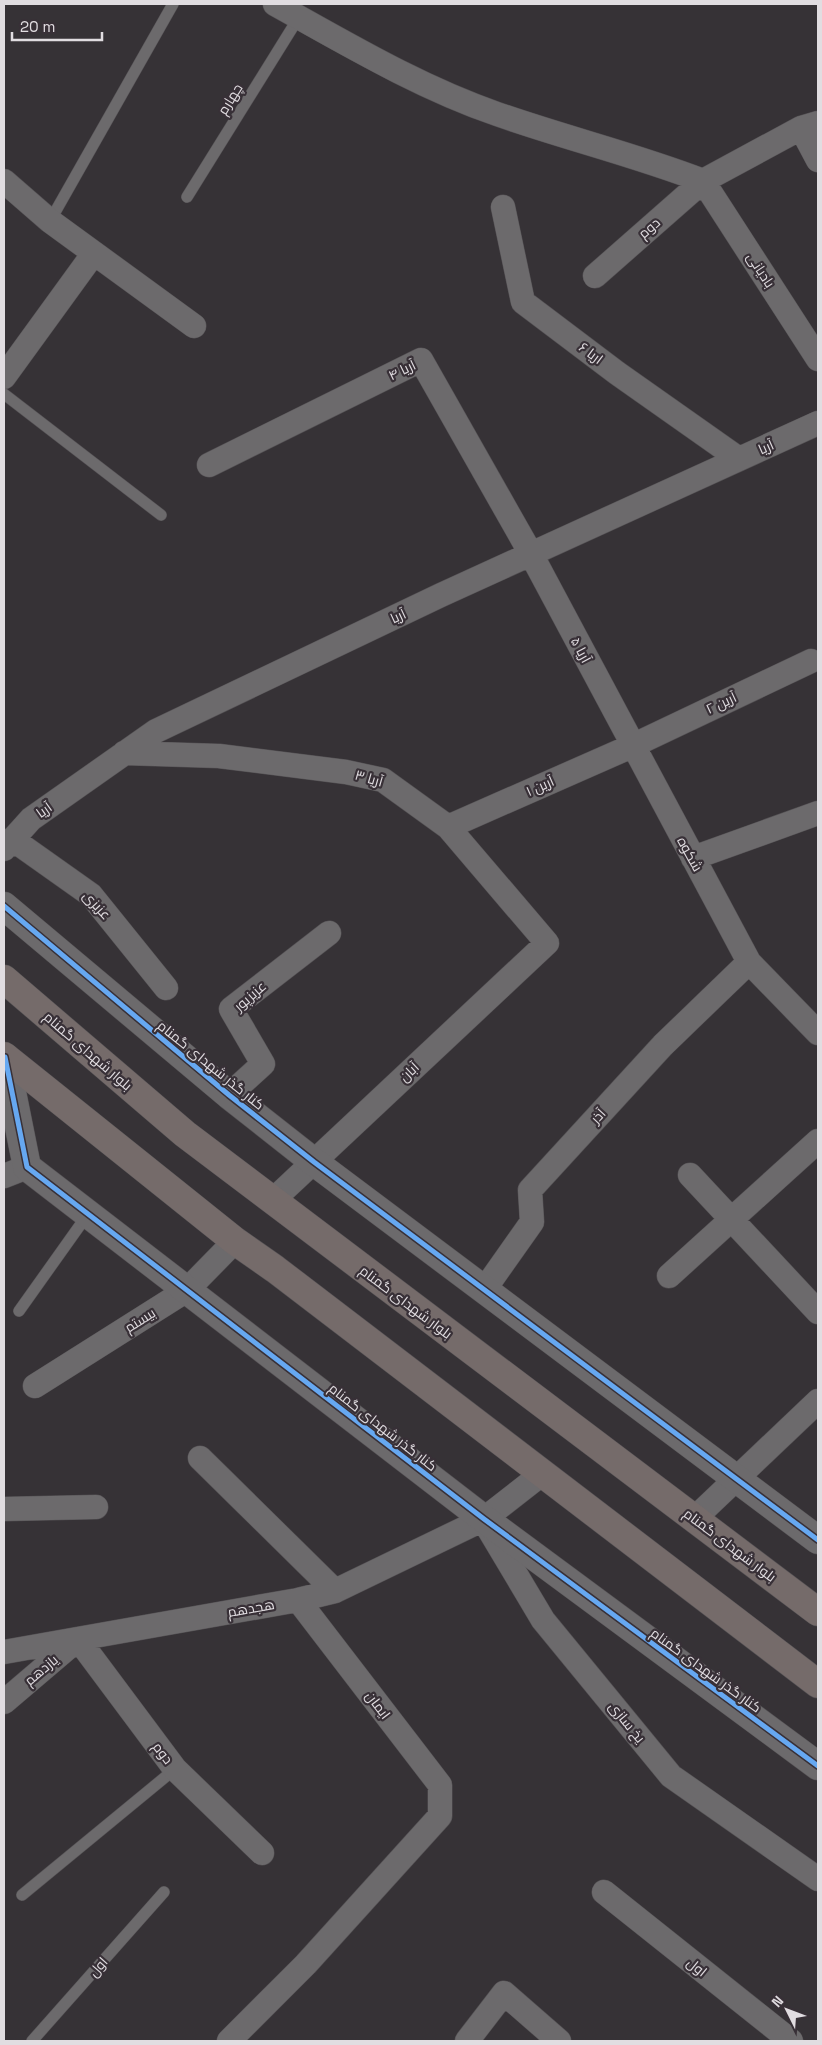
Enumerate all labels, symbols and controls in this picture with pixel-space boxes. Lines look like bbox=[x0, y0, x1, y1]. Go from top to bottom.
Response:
scale bar bbox=[12, 10, 102, 42]
text: 20 m bbox=[20, 17, 55, 36]
street label: چهارم bbox=[213, 80, 247, 119]
street label: دوم bbox=[634, 214, 664, 243]
street label: بادیانی bbox=[743, 249, 779, 291]
street label: اریا ۶ bbox=[575, 338, 607, 368]
street label: آریا ۴ bbox=[385, 356, 419, 384]
street label: آریا bbox=[755, 436, 777, 458]
street label: آریا bbox=[387, 605, 409, 627]
street label: آریا ۵ bbox=[567, 634, 595, 666]
street label: آرین ۲ bbox=[703, 688, 739, 718]
street label: آریا ۳ bbox=[353, 765, 385, 791]
street label: آرین ۱ bbox=[523, 772, 557, 800]
street label: آریا bbox=[33, 798, 56, 822]
street label: شکوه bbox=[673, 833, 707, 875]
street label: عزیزی bbox=[79, 887, 115, 923]
street label: عزیزپور bbox=[229, 977, 271, 1016]
street label: بلوار شهدای گمنام bbox=[39, 1008, 136, 1095]
street label: کنار گذر شهدای گمنام bbox=[153, 1016, 268, 1115]
street label: آبان bbox=[395, 1058, 423, 1086]
street label: آذر bbox=[586, 1104, 610, 1128]
street label: بلوار شهدای گمنام bbox=[356, 1261, 456, 1343]
street label: بیستم bbox=[121, 1304, 159, 1337]
street label: کنار گذر شهدای گمنام bbox=[325, 1379, 441, 1476]
street label: بلوار شهدای گمنام bbox=[680, 1504, 780, 1586]
street label: هجدهم bbox=[226, 1595, 276, 1622]
street label: کنار گذر شهدای گمنام bbox=[646, 1624, 765, 1717]
street label: یازدهم bbox=[20, 1651, 62, 1690]
street label: ایمان bbox=[362, 1687, 394, 1723]
street label: یخ سازی bbox=[605, 1698, 649, 1747]
street label: دوم bbox=[148, 1738, 177, 1768]
street label: اول bbox=[84, 1953, 112, 1981]
street label: اول bbox=[683, 1953, 711, 1981]
north arrow bbox=[762, 1985, 812, 2035]
text: N bbox=[768, 1992, 787, 2011]

